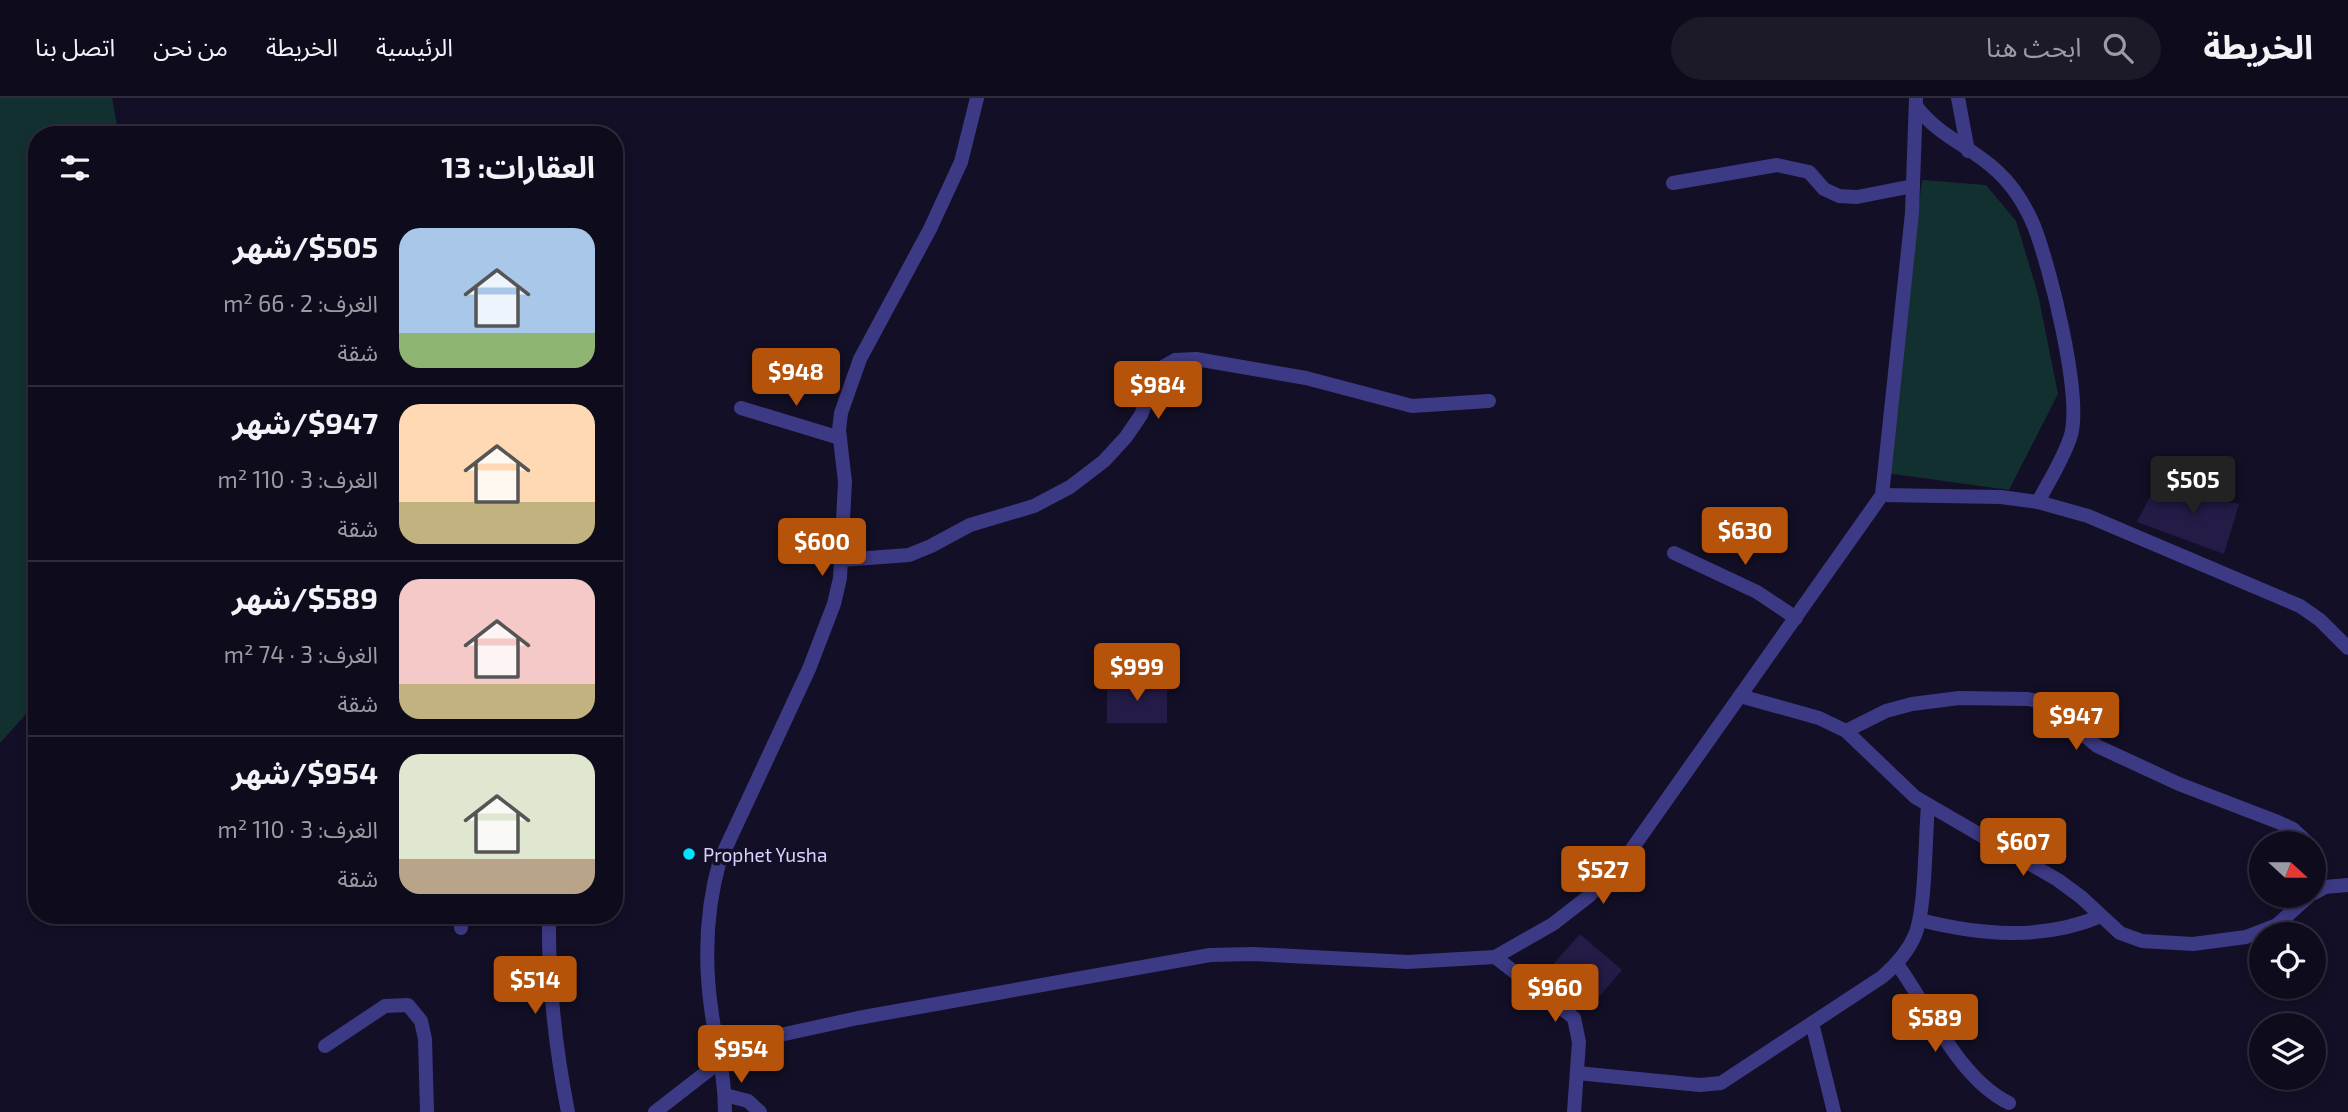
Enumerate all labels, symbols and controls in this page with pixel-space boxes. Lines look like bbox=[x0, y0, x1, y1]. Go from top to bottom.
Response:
search box bbox=[1671, 17, 2161, 80]
text: الخريطة bbox=[2203, 26, 2313, 66]
icon: search bbox=[2099, 29, 2137, 67]
text: ابحث هنا bbox=[1986, 31, 2081, 62]
text: اتصل بنا bbox=[35, 32, 115, 61]
text: من نحن bbox=[153, 32, 228, 61]
text: الخريطة bbox=[266, 32, 338, 61]
text: الرئيسية bbox=[376, 32, 453, 61]
text: العقارات: 13 bbox=[441, 148, 595, 184]
icon: filters bbox=[56, 149, 94, 187]
text: $505/شهر bbox=[233, 228, 378, 264]
icon: home bbox=[455, 256, 539, 340]
text: الغرف: 2 · 66 m² bbox=[223, 289, 378, 317]
text: شقة bbox=[337, 338, 378, 366]
pin: $948 bbox=[755, 348, 837, 408]
text: $948 bbox=[768, 357, 824, 385]
pin: $984 bbox=[1117, 362, 1199, 421]
text: $984 bbox=[1130, 370, 1186, 398]
text: $947/شهر bbox=[232, 404, 378, 440]
icon: home bbox=[455, 432, 539, 516]
pin: $505 bbox=[2152, 456, 2234, 516]
text: الغرف: 3 · 110 m² bbox=[217, 465, 378, 493]
text: $505 bbox=[2166, 465, 2220, 493]
pin: $630 bbox=[1704, 508, 1786, 567]
text: شقة bbox=[337, 514, 378, 542]
text: $630 bbox=[1718, 516, 1772, 544]
pin: $600 bbox=[781, 518, 863, 578]
text: $600 bbox=[794, 527, 850, 555]
text: $589/شهر bbox=[232, 579, 378, 615]
icon: home bbox=[455, 607, 539, 691]
text: الغرف: 3 · 74 m² bbox=[224, 640, 378, 668]
pin: $999 bbox=[1096, 644, 1178, 703]
text: $999 bbox=[1110, 652, 1164, 680]
text: شقة bbox=[337, 689, 378, 717]
pin: $947 bbox=[2035, 692, 2117, 752]
text: $947 bbox=[2049, 701, 2103, 729]
text: $954/شهر bbox=[231, 754, 378, 790]
icon: home bbox=[455, 782, 539, 866]
text: الغرف: 3 · 110 m² bbox=[217, 815, 378, 843]
pin: $607 bbox=[1982, 818, 2064, 878]
text: $607 bbox=[1996, 827, 2050, 855]
north arrow bbox=[2249, 831, 2326, 908]
map controls bbox=[2249, 831, 2326, 1090]
place label: Prophet Yusha bbox=[703, 843, 827, 866]
marker: Prophet Yusha bbox=[681, 846, 697, 862]
pin: $527 bbox=[1562, 846, 1644, 906]
text: $527 bbox=[1577, 855, 1629, 883]
text: شقة bbox=[337, 864, 378, 892]
button: locate bbox=[2249, 922, 2326, 999]
pin: $514 bbox=[494, 956, 576, 1016]
pin: $960 bbox=[1514, 964, 1596, 1024]
text: $514 bbox=[510, 965, 560, 993]
text: $960 bbox=[1528, 973, 1583, 1001]
pin: $589 bbox=[1894, 995, 1976, 1054]
text: $589 bbox=[1908, 1003, 1962, 1031]
button: layers bbox=[2249, 1013, 2326, 1090]
pin: $954 bbox=[700, 1026, 782, 1085]
text: $954 bbox=[714, 1034, 768, 1062]

